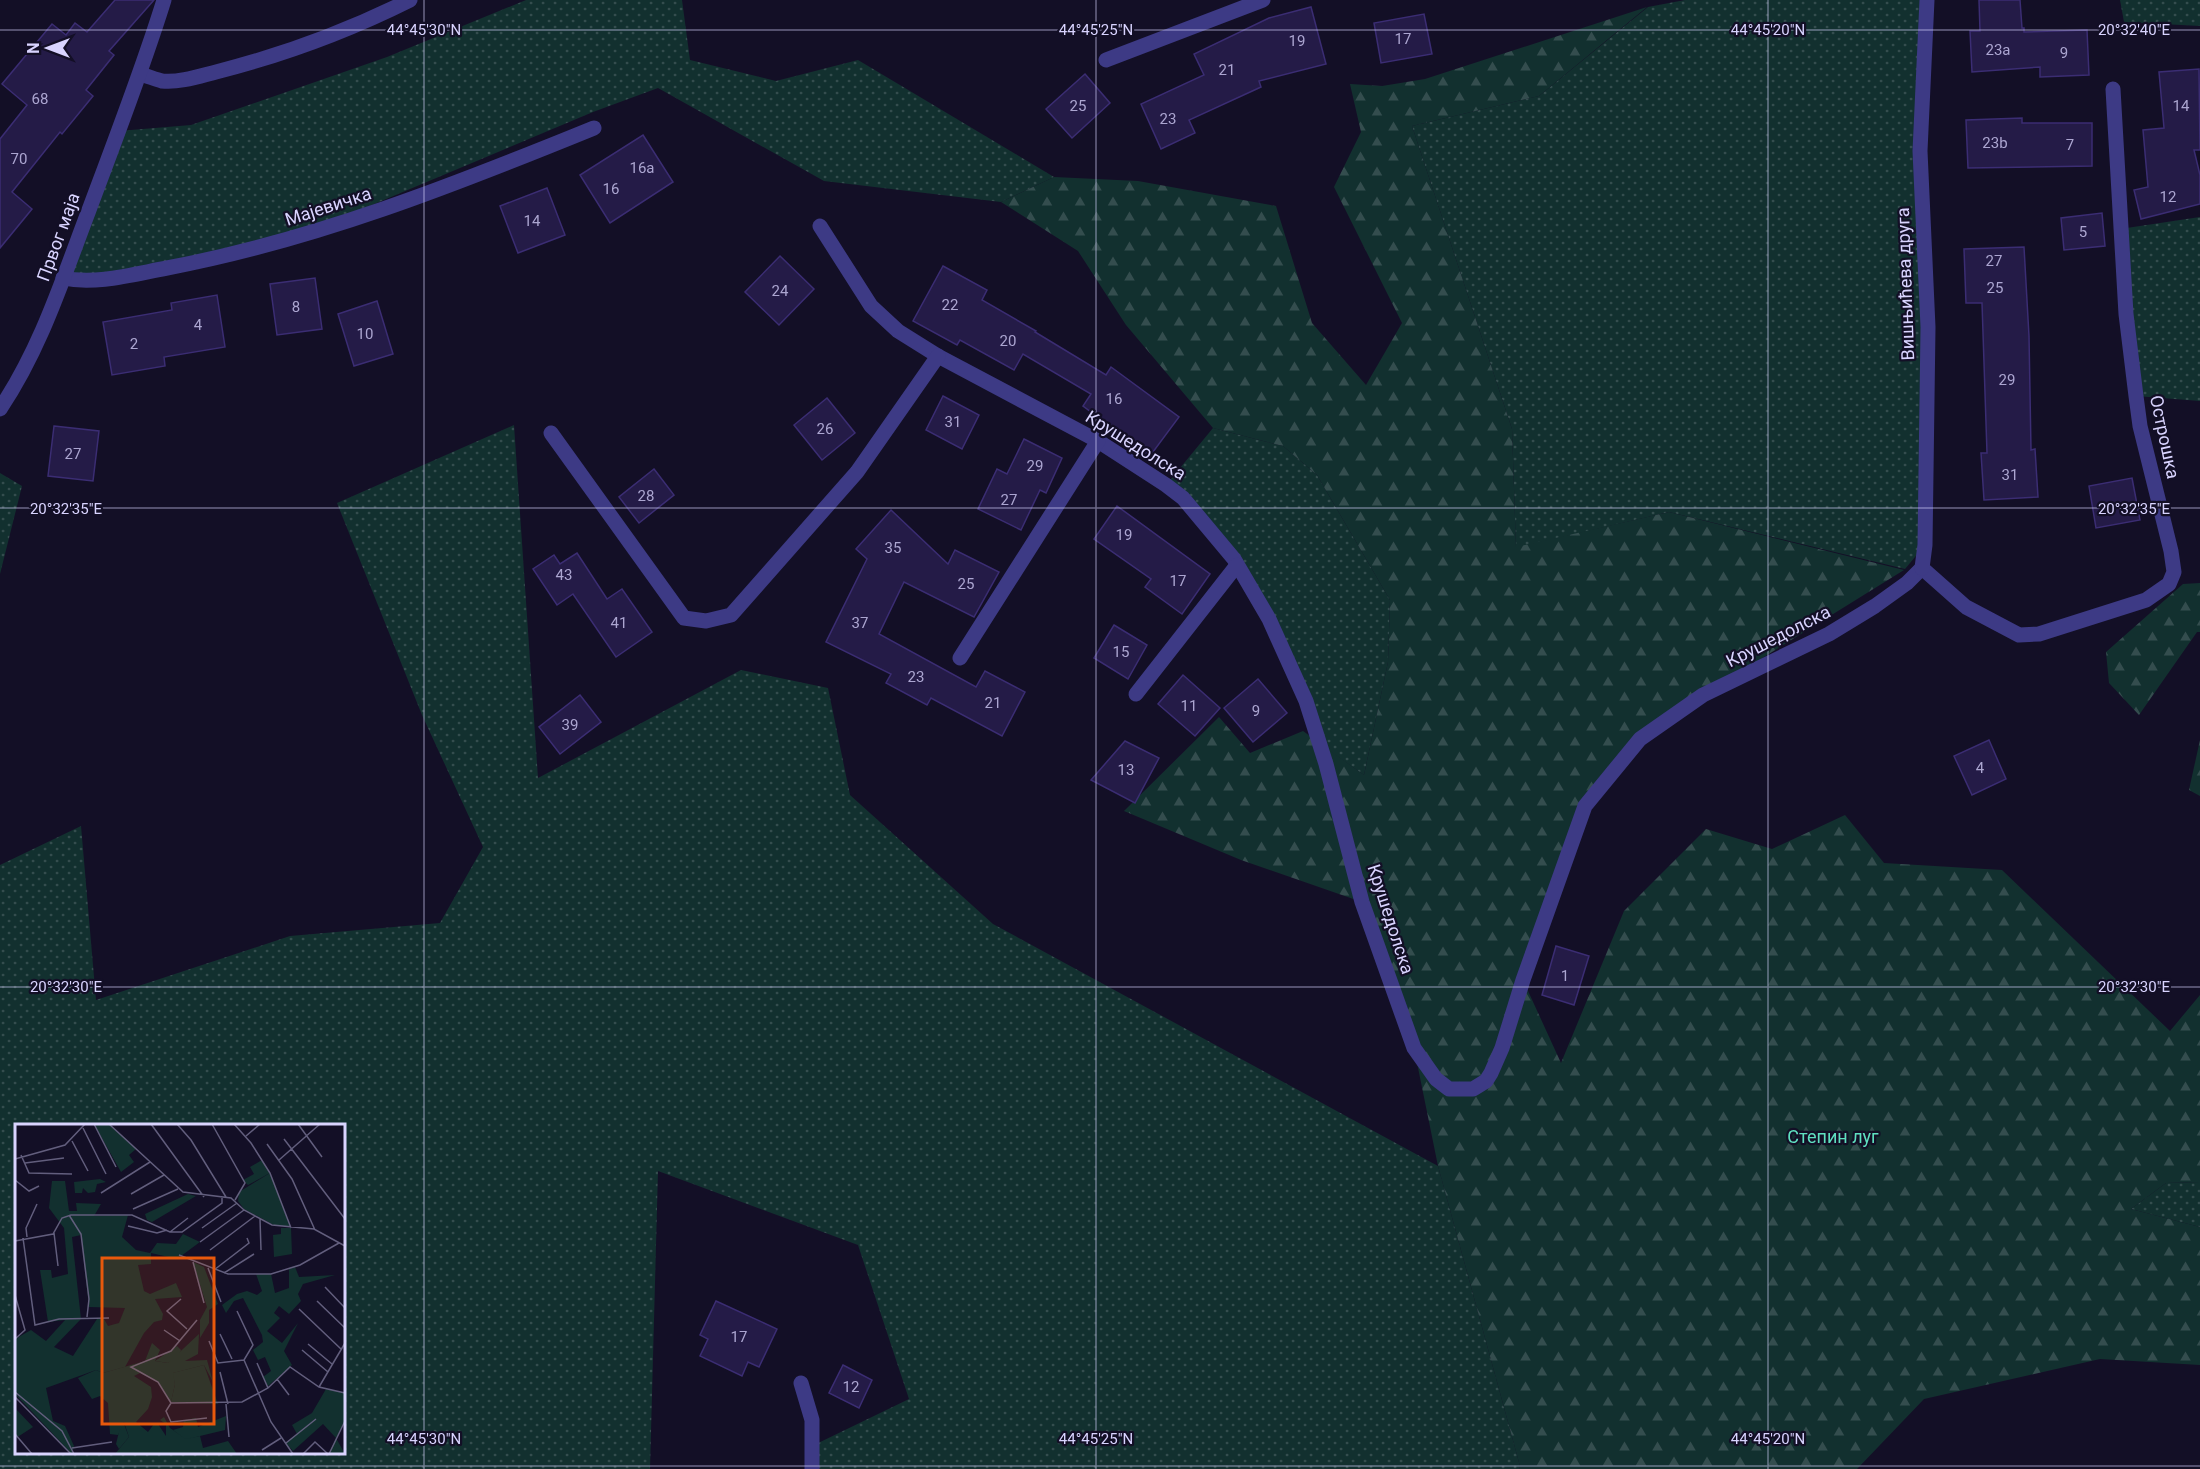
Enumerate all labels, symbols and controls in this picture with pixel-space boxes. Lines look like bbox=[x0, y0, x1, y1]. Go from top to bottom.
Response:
north arrow bbox=[18, 18, 78, 78]
text: 44°45'30"N bbox=[387, 21, 461, 39]
text: 44°45'25"N bbox=[1059, 21, 1133, 39]
text: 44°45'20"N bbox=[1731, 21, 1805, 39]
text: 20°32'40"E bbox=[2098, 21, 2171, 39]
house number: 17 bbox=[1395, 30, 1411, 48]
house number: 19 bbox=[1289, 32, 1305, 50]
house number: 23a bbox=[1985, 41, 2011, 59]
text: N bbox=[24, 42, 43, 54]
house number: 9 bbox=[2060, 44, 2068, 62]
house number: 21 bbox=[1219, 61, 1235, 79]
house number: 68 bbox=[32, 90, 48, 108]
house number: 25 bbox=[1070, 97, 1086, 115]
house number: 14 bbox=[2173, 97, 2190, 115]
house number: 23 bbox=[1160, 110, 1176, 128]
house number: 23b bbox=[1982, 134, 2008, 152]
house number: 7 bbox=[2066, 136, 2074, 154]
house number: 70 bbox=[11, 150, 27, 168]
house number: 16a bbox=[629, 159, 655, 177]
house number: 16 bbox=[603, 180, 619, 198]
street label: Мајевичка bbox=[282, 182, 374, 230]
house number: 12 bbox=[2160, 188, 2176, 206]
street label: Првог маја bbox=[32, 190, 84, 284]
street label: Вишњићева друга bbox=[1892, 207, 1918, 361]
house number: 14 bbox=[524, 212, 541, 230]
house number: 5 bbox=[2079, 223, 2087, 241]
house number: 27 bbox=[1986, 252, 2002, 270]
house number: 25 bbox=[1987, 279, 2003, 297]
house number: 24 bbox=[772, 282, 789, 300]
house number: 22 bbox=[942, 296, 958, 314]
house number: 8 bbox=[292, 298, 300, 316]
house number: 4 bbox=[194, 316, 203, 334]
house number: 10 bbox=[357, 325, 373, 343]
house number: 20 bbox=[1000, 332, 1016, 350]
house number: 2 bbox=[130, 335, 138, 353]
house number: 29 bbox=[1999, 371, 2015, 389]
house number: 16 bbox=[1106, 390, 1122, 408]
street label: Острошка bbox=[2146, 393, 2184, 481]
street label: Крушедолска bbox=[1082, 406, 1190, 484]
house number: 31 bbox=[945, 413, 961, 431]
house number: 26 bbox=[817, 420, 833, 438]
house number: 27 bbox=[65, 445, 81, 463]
house number: 29 bbox=[1027, 457, 1043, 475]
house number: 31 bbox=[2002, 466, 2018, 484]
house number: 28 bbox=[638, 487, 654, 505]
house number: 27 bbox=[1001, 491, 1017, 509]
text: 20°32'35"E bbox=[30, 500, 103, 518]
text: 20°32'35"E bbox=[2098, 500, 2171, 518]
house number: 19 bbox=[1116, 526, 1132, 544]
house number: 35 bbox=[885, 539, 901, 557]
house number: 43 bbox=[556, 566, 572, 584]
house number: 17 bbox=[1170, 572, 1186, 590]
house number: 25 bbox=[958, 575, 974, 593]
street label: Крушедолска bbox=[1722, 601, 1834, 671]
house number: 41 bbox=[611, 614, 627, 632]
house number: 37 bbox=[852, 614, 868, 632]
house number: 15 bbox=[1113, 643, 1129, 661]
house number: 23 bbox=[908, 668, 924, 686]
house number: 21 bbox=[985, 694, 1001, 712]
house number: 11 bbox=[1181, 697, 1197, 715]
house number: 9 bbox=[1252, 702, 1260, 720]
house number: 39 bbox=[562, 716, 578, 734]
house number: 4 bbox=[1976, 759, 1985, 777]
house number: 13 bbox=[1118, 761, 1134, 779]
street label: Крушедолска bbox=[1363, 861, 1419, 977]
house number: 1 bbox=[1561, 967, 1569, 985]
text: 20°32'30"E bbox=[30, 978, 103, 996]
text: 20°32'30"E bbox=[2098, 978, 2171, 996]
inset map bbox=[15, 1124, 345, 1454]
park label: Степин луг bbox=[1787, 1126, 1879, 1147]
house number: 17 bbox=[731, 1328, 747, 1346]
house number: 12 bbox=[843, 1378, 859, 1396]
text: 44°45'30"N bbox=[387, 1430, 461, 1448]
text: 44°45'25"N bbox=[1059, 1430, 1133, 1448]
text: 44°45'20"N bbox=[1731, 1430, 1805, 1448]

